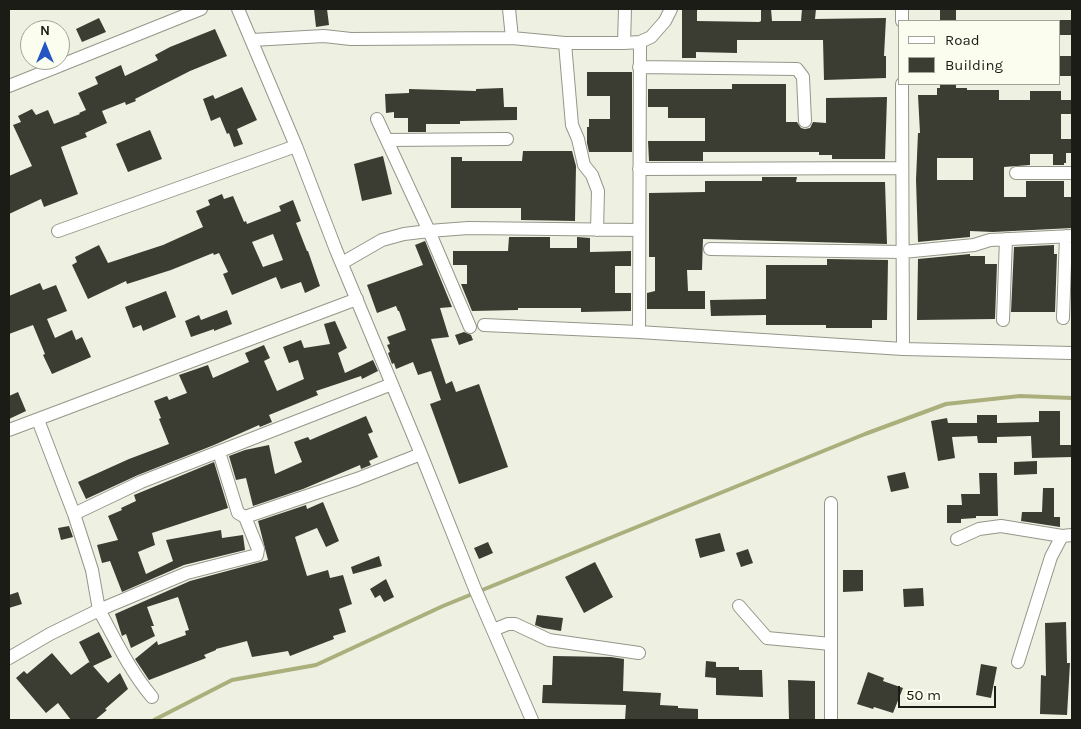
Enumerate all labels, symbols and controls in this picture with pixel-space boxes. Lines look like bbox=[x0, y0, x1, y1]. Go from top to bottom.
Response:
north arrow bbox=[20, 20, 70, 70]
legend bbox=[898, 20, 1061, 85]
text: N bbox=[40, 22, 50, 39]
text: Road bbox=[945, 31, 980, 49]
text: Building bbox=[945, 56, 1003, 74]
scale bar bbox=[901, 676, 998, 708]
text: 50 m bbox=[906, 686, 941, 704]

